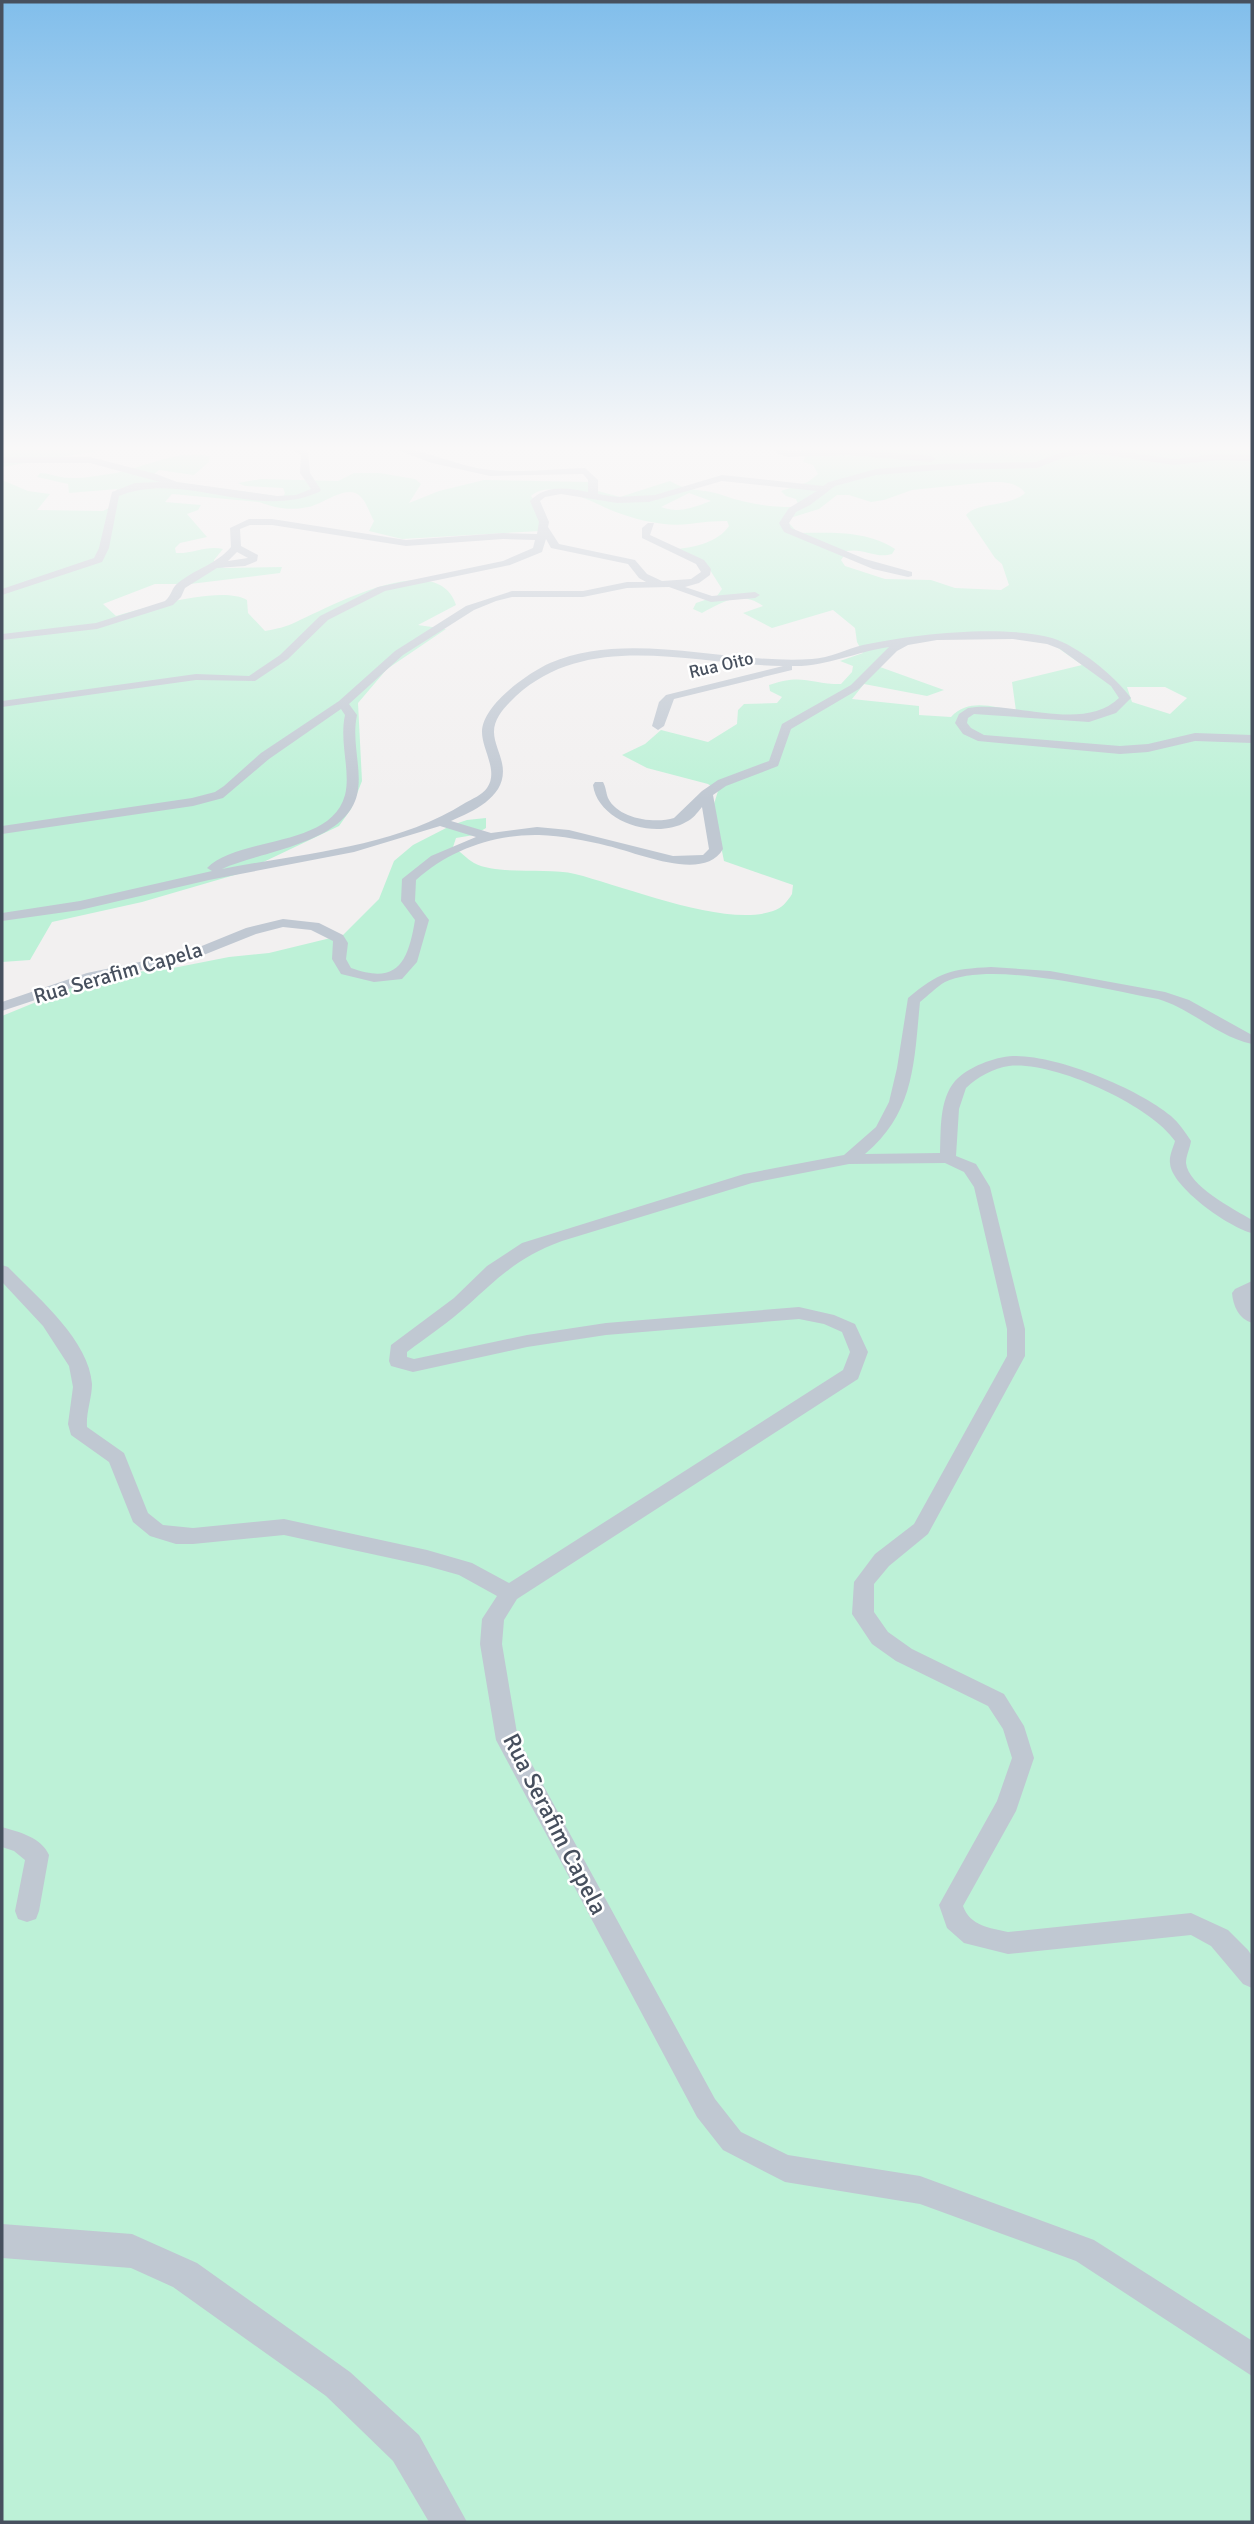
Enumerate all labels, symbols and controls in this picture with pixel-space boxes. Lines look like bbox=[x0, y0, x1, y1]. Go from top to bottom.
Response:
street label: Rua Oito bbox=[687, 647, 755, 683]
street label: Rua Serafim Capela bbox=[31, 936, 205, 1010]
street label: Rua Serafim Capela bbox=[496, 1728, 614, 1920]

